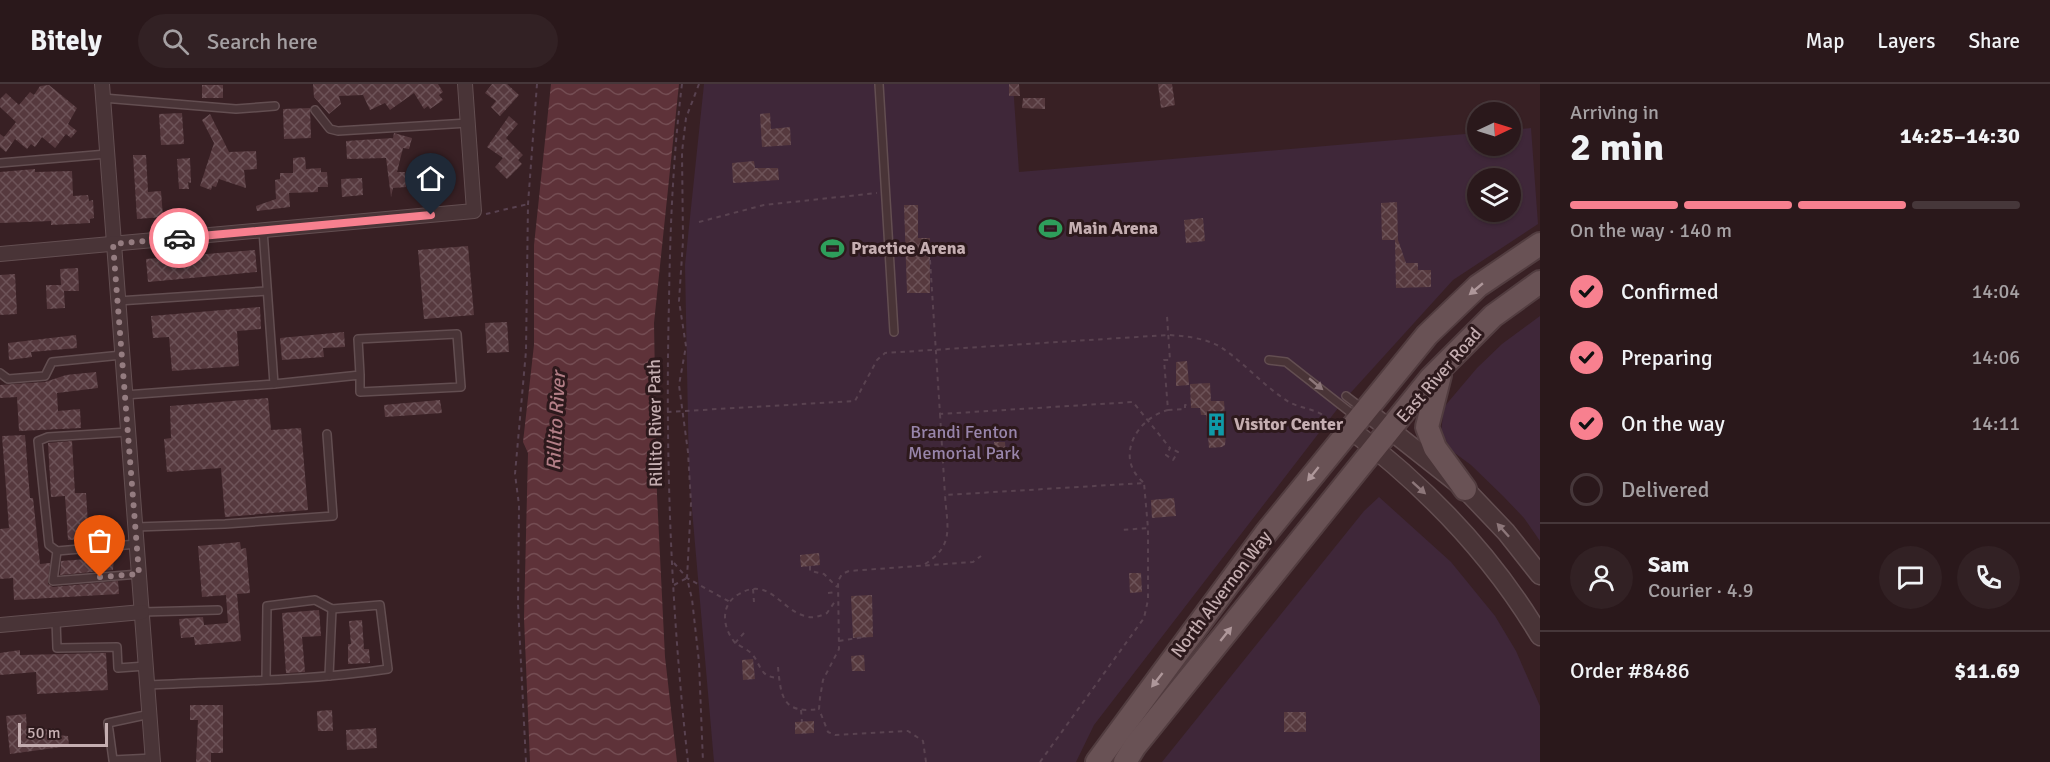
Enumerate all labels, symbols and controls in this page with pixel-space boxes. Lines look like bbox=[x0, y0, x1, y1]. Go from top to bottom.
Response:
search box bbox=[138, 14, 558, 68]
text: Bitely bbox=[30, 24, 102, 58]
icon: search bbox=[159, 25, 192, 58]
text: Search here bbox=[207, 28, 318, 55]
text: Map bbox=[1806, 28, 1844, 54]
text: Layers bbox=[1877, 28, 1935, 54]
text: Share bbox=[1968, 28, 2020, 54]
text: Arriving in bbox=[1570, 100, 1659, 125]
north arrow bbox=[1467, 102, 1521, 156]
map controls bbox=[1467, 102, 1521, 222]
text: 14:25–14:30 bbox=[1900, 122, 2020, 149]
text: 2 min bbox=[1570, 123, 1664, 171]
pin bbox=[405, 153, 456, 215]
icon: home bbox=[414, 162, 447, 195]
button: layers bbox=[1467, 168, 1521, 222]
courier bbox=[149, 208, 209, 268]
sports icon: Main Arena bbox=[1037, 215, 1063, 241]
place label: Main Arena bbox=[1068, 217, 1158, 239]
text: On the way · 140 m bbox=[1570, 218, 1732, 243]
icon: car bbox=[163, 222, 196, 255]
sports icon: Practice Arena bbox=[820, 235, 846, 261]
place label: Practice Arena bbox=[851, 237, 966, 259]
icon: check bbox=[1570, 275, 1603, 308]
text: Confirmed bbox=[1621, 278, 1719, 305]
text: 14:04 bbox=[1971, 279, 2020, 304]
one-way arrow bbox=[1469, 282, 1484, 295]
street label: East River Road bbox=[1392, 323, 1486, 427]
icon: check bbox=[1570, 341, 1603, 374]
text: Preparing bbox=[1621, 344, 1713, 371]
text: 14:06 bbox=[1971, 345, 2020, 370]
street label: Rillito River Path bbox=[643, 359, 667, 487]
water label: Rillito River bbox=[541, 368, 571, 471]
one-way arrow bbox=[1308, 377, 1324, 390]
icon: check bbox=[1570, 407, 1603, 440]
text: On the way bbox=[1621, 410, 1725, 437]
building icon: Visitor Center bbox=[1203, 411, 1229, 437]
text: 14:11 bbox=[1971, 411, 2020, 436]
place label: Visitor Center bbox=[1234, 413, 1344, 435]
park label: Brandi Fenton Memorial Park bbox=[908, 421, 1020, 464]
one-way arrow bbox=[1307, 466, 1320, 482]
text: Delivered bbox=[1621, 476, 1709, 503]
one-way arrow bbox=[1411, 481, 1426, 495]
pin bbox=[74, 515, 125, 577]
one-way arrow bbox=[1496, 522, 1510, 537]
icon: bag bbox=[83, 524, 116, 557]
street label: North Alvernon Way bbox=[1166, 526, 1276, 662]
button: person bbox=[1570, 546, 1633, 609]
button: chat bbox=[1879, 546, 1942, 609]
button: phone bbox=[1957, 546, 2020, 609]
text: Sam bbox=[1648, 551, 1689, 578]
text: Courier · 4.9 bbox=[1648, 578, 1754, 603]
one-way arrow bbox=[1220, 626, 1233, 642]
text: Order #8486 bbox=[1570, 657, 1690, 684]
text: $11.69 bbox=[1954, 657, 2020, 684]
one-way arrow bbox=[1152, 672, 1164, 687]
scale bar bbox=[18, 720, 108, 748]
text: 50 m bbox=[27, 723, 61, 743]

